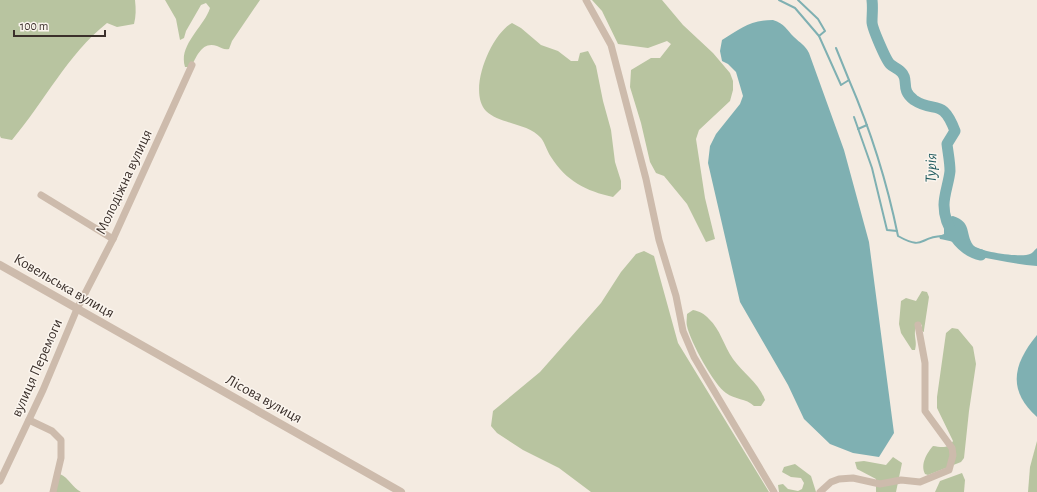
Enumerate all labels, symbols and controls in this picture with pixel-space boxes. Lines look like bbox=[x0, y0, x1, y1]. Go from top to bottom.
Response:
scale bar bbox=[14, 12, 105, 38]
text: 100 m bbox=[20, 20, 48, 32]
street label: Молодіжна вулиця bbox=[93, 127, 155, 237]
water label: Турія bbox=[923, 153, 940, 183]
street label: Ковельська вулиця bbox=[11, 251, 117, 321]
street label: вулиця Перемоги bbox=[9, 317, 65, 419]
street label: Лісова вулиця bbox=[223, 372, 305, 426]

